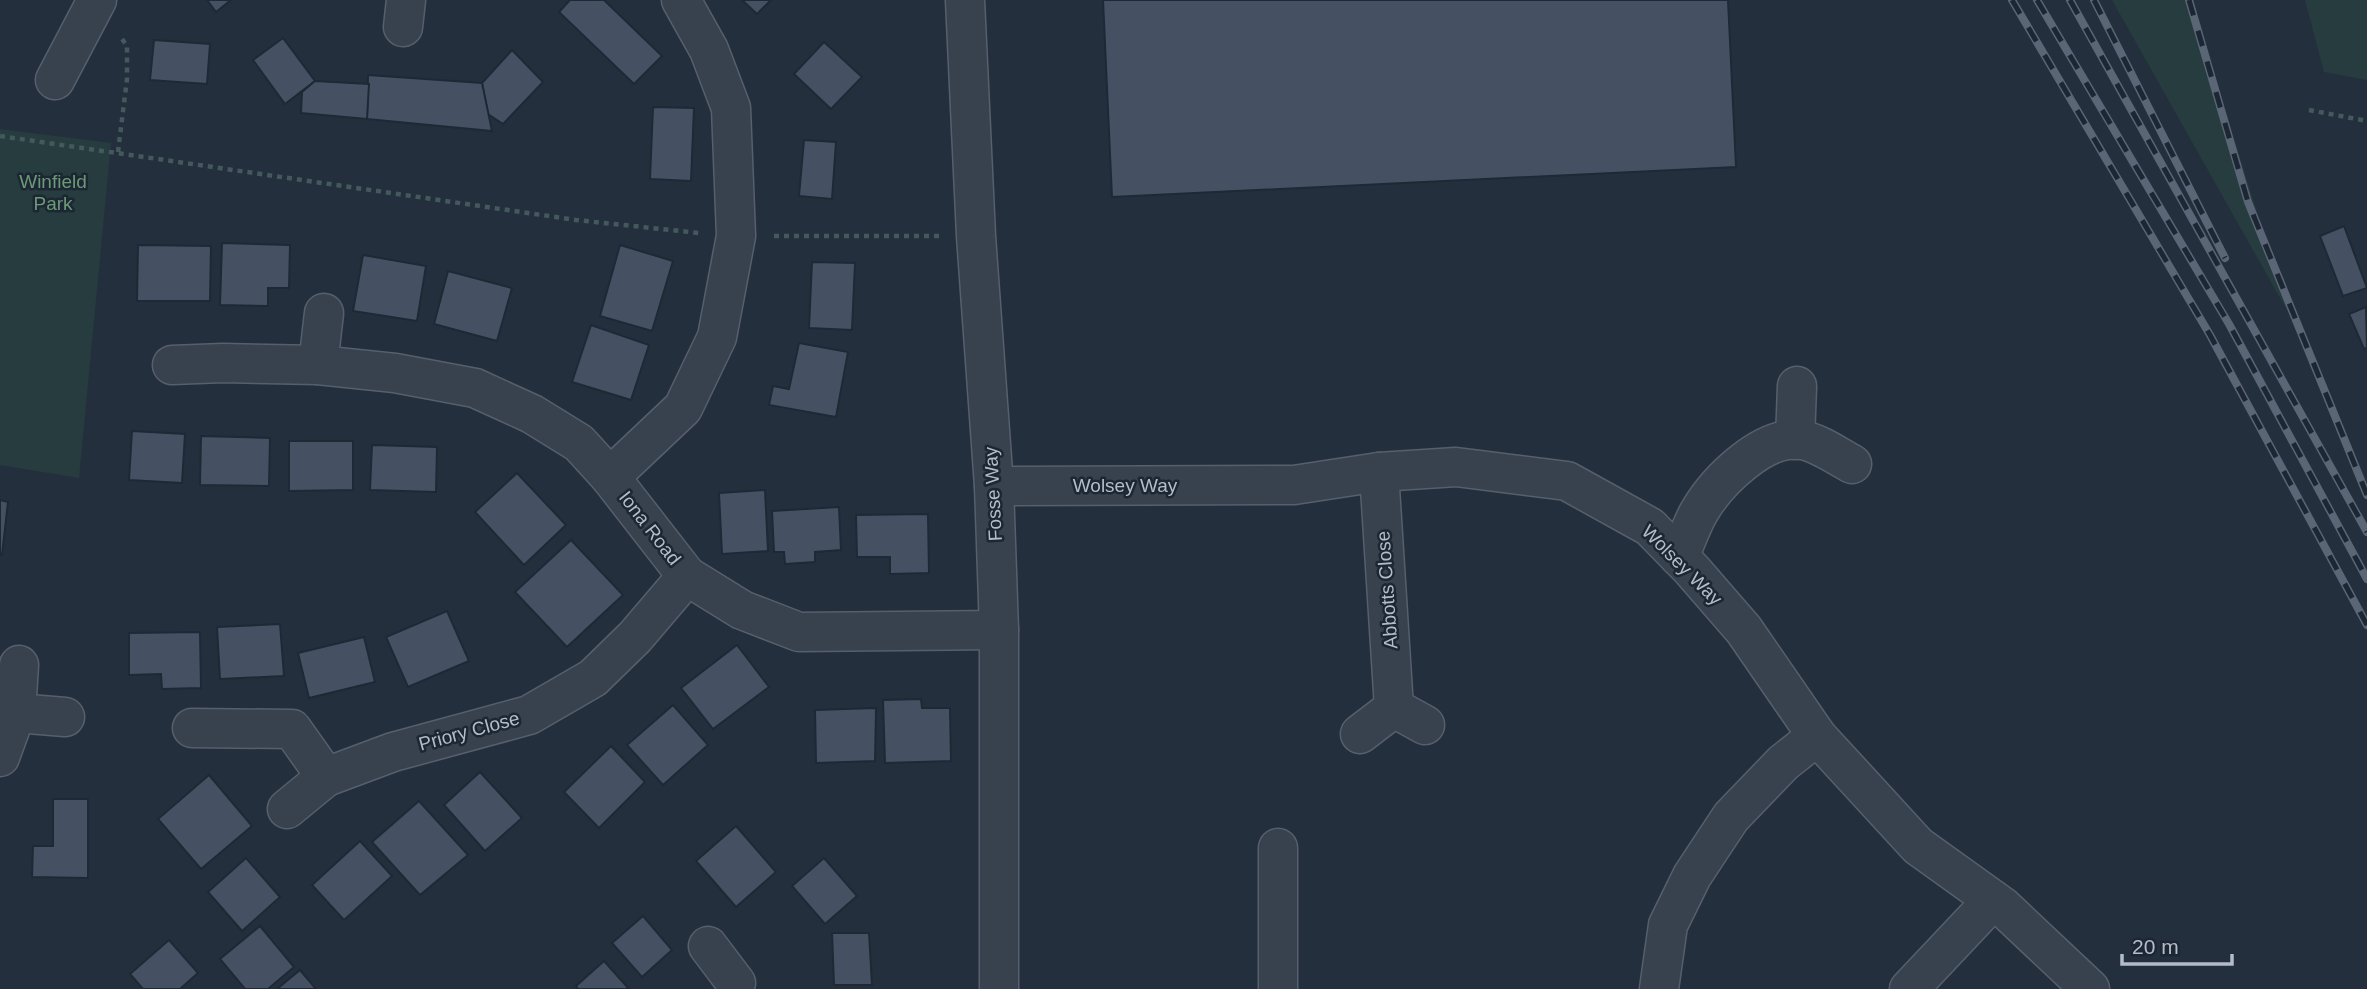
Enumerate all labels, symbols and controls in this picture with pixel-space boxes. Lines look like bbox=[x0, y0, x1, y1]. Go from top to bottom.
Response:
park label: Winfield Park bbox=[19, 171, 87, 214]
street label: Fosse Way bbox=[980, 446, 1006, 542]
street label: Wolsey Way bbox=[1073, 475, 1178, 496]
street label: Iona Road bbox=[615, 487, 685, 569]
street label: Wolsey Way bbox=[1638, 521, 1727, 610]
street label: Abbotts Close bbox=[1372, 530, 1402, 650]
street label: Priory Close bbox=[416, 707, 522, 755]
scale bar bbox=[2122, 922, 2232, 966]
text: 20 m bbox=[2132, 935, 2179, 958]

